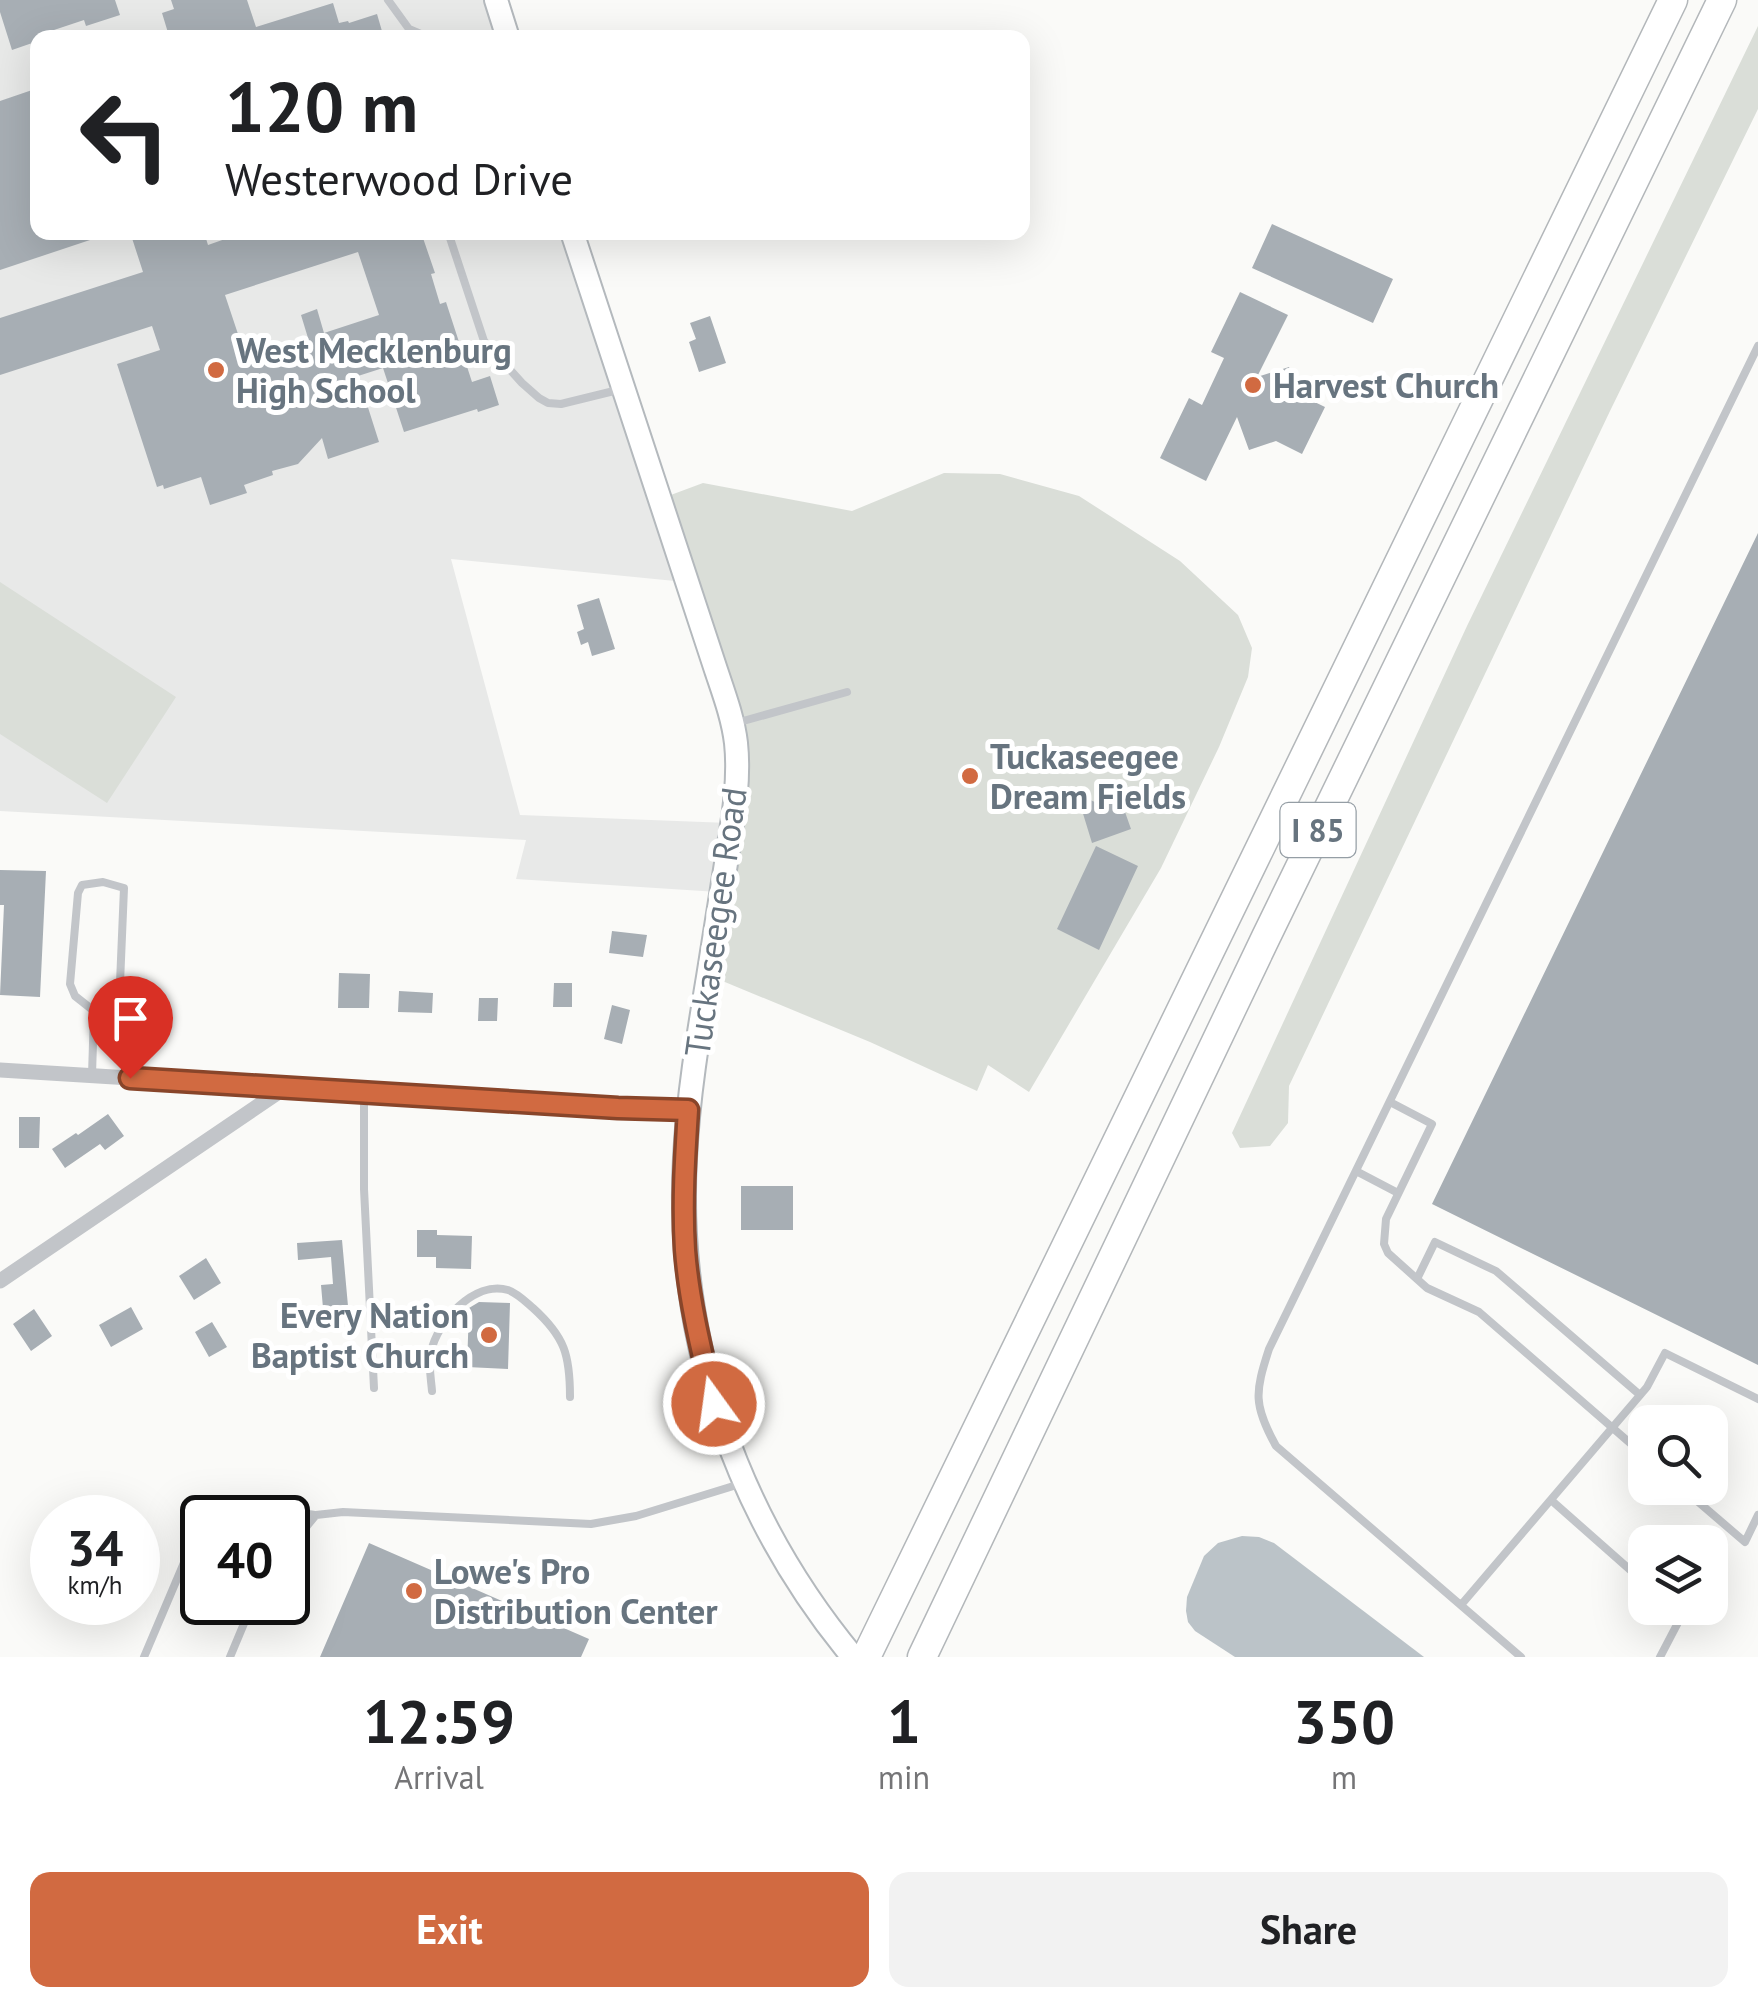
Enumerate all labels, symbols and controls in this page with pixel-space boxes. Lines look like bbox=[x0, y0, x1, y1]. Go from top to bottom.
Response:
text: 120 m bbox=[225, 61, 418, 151]
icon: left bbox=[60, 70, 190, 200]
text: Westerwood Drive bbox=[225, 149, 573, 207]
place label: West Mecklenburg High School bbox=[236, 327, 512, 413]
marker: West Mecklenburg High School bbox=[205, 359, 227, 381]
place label: Harvest Church bbox=[1273, 362, 1499, 408]
marker: Harvest Church bbox=[1242, 374, 1264, 396]
place label: Tuckaseegee Dream Fields bbox=[990, 733, 1186, 819]
marker: Tuckaseegee Dream Fields bbox=[959, 765, 981, 787]
street label: Tuckaseegee Road bbox=[673, 784, 757, 1060]
road number: I 85 bbox=[1280, 803, 1356, 857]
pin bbox=[88, 976, 173, 1079]
icon: arrive bbox=[103, 991, 158, 1046]
place label: Every Nation Baptist Church bbox=[251, 1292, 469, 1378]
marker: Every Nation Baptist Church bbox=[478, 1324, 500, 1346]
position arrow bbox=[662, 1352, 766, 1456]
map controls bbox=[1628, 1405, 1728, 1625]
button: search bbox=[1628, 1405, 1728, 1505]
speed limit sign: 40 bbox=[180, 1495, 310, 1625]
text: 34 bbox=[67, 1515, 123, 1580]
button: layers bbox=[1628, 1525, 1728, 1625]
place label: Lowe's Pro Distribution Center bbox=[434, 1548, 718, 1634]
text: km/h bbox=[68, 1569, 122, 1601]
marker: Lowe's Pro Distribution Center bbox=[403, 1580, 425, 1602]
text: 12:59 bbox=[363, 1682, 515, 1760]
text: 1 bbox=[887, 1682, 921, 1760]
text: 350 bbox=[1293, 1682, 1395, 1760]
text: Arrival bbox=[394, 1756, 484, 1798]
text: min bbox=[878, 1756, 930, 1798]
text: m bbox=[1331, 1756, 1357, 1798]
button: Exit bbox=[30, 1872, 869, 1987]
button: Share bbox=[889, 1872, 1728, 1987]

